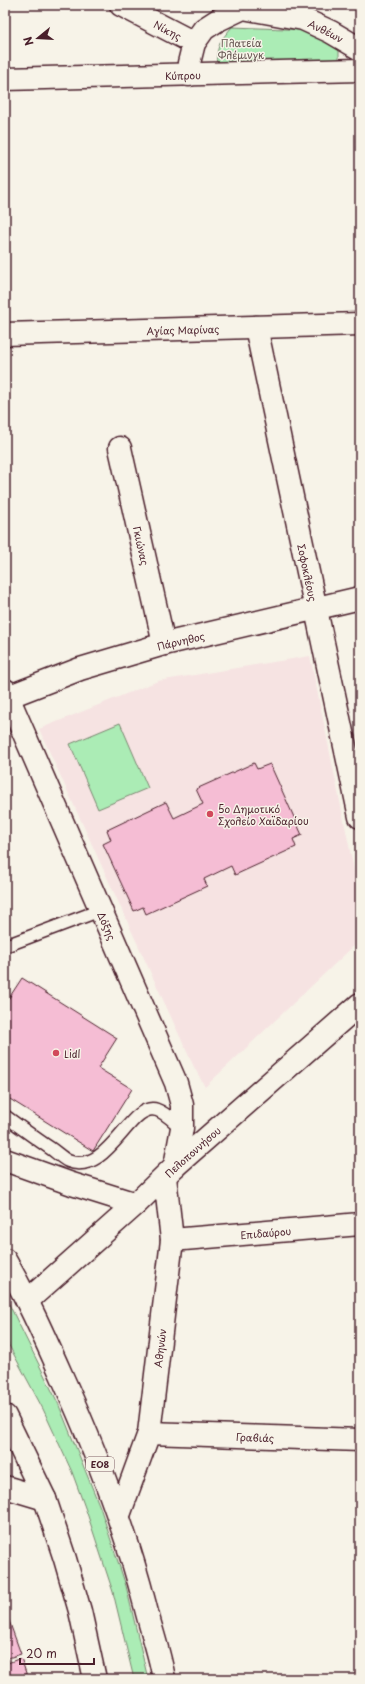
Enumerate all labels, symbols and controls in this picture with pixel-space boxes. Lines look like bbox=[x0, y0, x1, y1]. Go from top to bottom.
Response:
street label: Ανθέων bbox=[306, 15, 347, 46]
street label: Νίκης bbox=[151, 16, 185, 43]
north arrow bbox=[18, 18, 58, 58]
text: N bbox=[18, 34, 37, 48]
park label: Πλατεία Φλέμινγκ bbox=[218, 35, 265, 62]
street label: Κύπρου bbox=[165, 67, 201, 83]
street label: Αγίας Μαρίνας bbox=[146, 320, 220, 338]
street label: Γκιώνας bbox=[130, 525, 154, 567]
street label: Σοφοκλέους bbox=[295, 542, 322, 603]
street label: Πάρνηθος bbox=[155, 627, 206, 653]
place label: 5ο Δημοτικό Σχολείο Χαϊδαρίου bbox=[218, 801, 309, 828]
marker: 5ο Δημοτικό Σχολείο Χαϊδαρίου bbox=[205, 809, 215, 819]
street label: Δόξης bbox=[95, 909, 120, 942]
place label: Lidl bbox=[64, 1046, 81, 1061]
marker: Lidl bbox=[51, 1048, 61, 1058]
street label: Πελοποννήσου bbox=[161, 1122, 224, 1180]
street label: Επιδαύρου bbox=[240, 1222, 292, 1242]
street label: Αθηνών bbox=[149, 1328, 169, 1368]
street label: Γραβιάς bbox=[236, 1428, 274, 1445]
road number: ΕΟ8 bbox=[86, 1457, 114, 1471]
scale bar bbox=[20, 1640, 94, 1666]
text: 20 m bbox=[26, 1644, 57, 1662]

